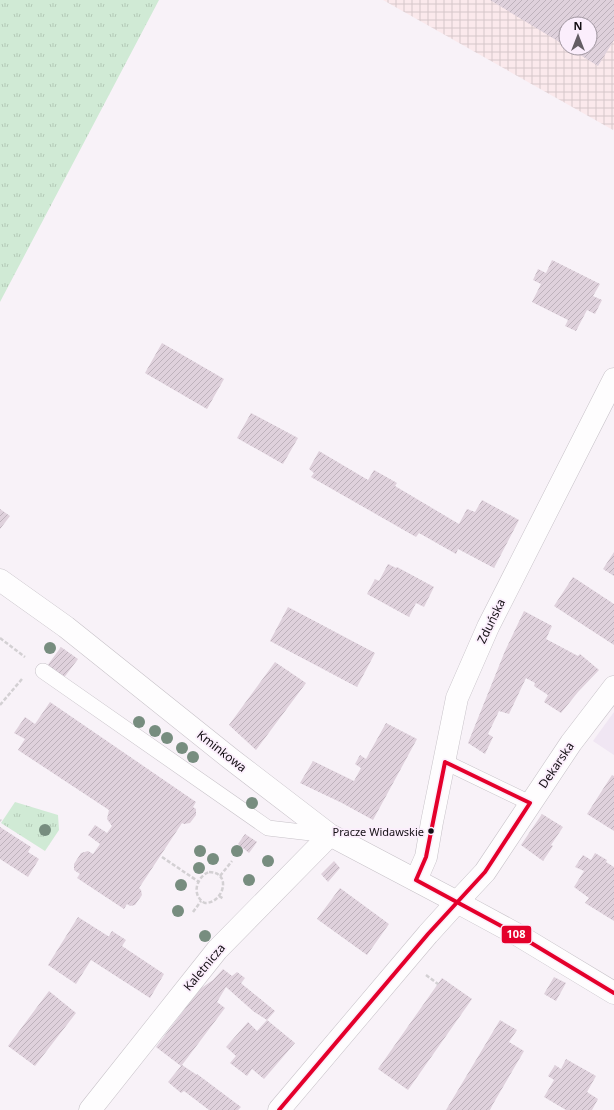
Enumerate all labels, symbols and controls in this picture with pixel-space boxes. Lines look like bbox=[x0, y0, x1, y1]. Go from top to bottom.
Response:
north arrow bbox=[558, 16, 598, 56]
text: N bbox=[574, 18, 582, 33]
street label: Zduńska bbox=[473, 596, 509, 646]
street label: Kminkowa bbox=[194, 726, 250, 776]
street label: Dekarska bbox=[534, 738, 578, 792]
place label: Pracze Widawskie bbox=[333, 824, 424, 839]
marker: Pracze Widawskie bbox=[426, 826, 436, 836]
line badge: 108 bbox=[501, 925, 532, 944]
text: 108 bbox=[507, 926, 525, 941]
street label: Kaletnicza bbox=[179, 940, 229, 994]

